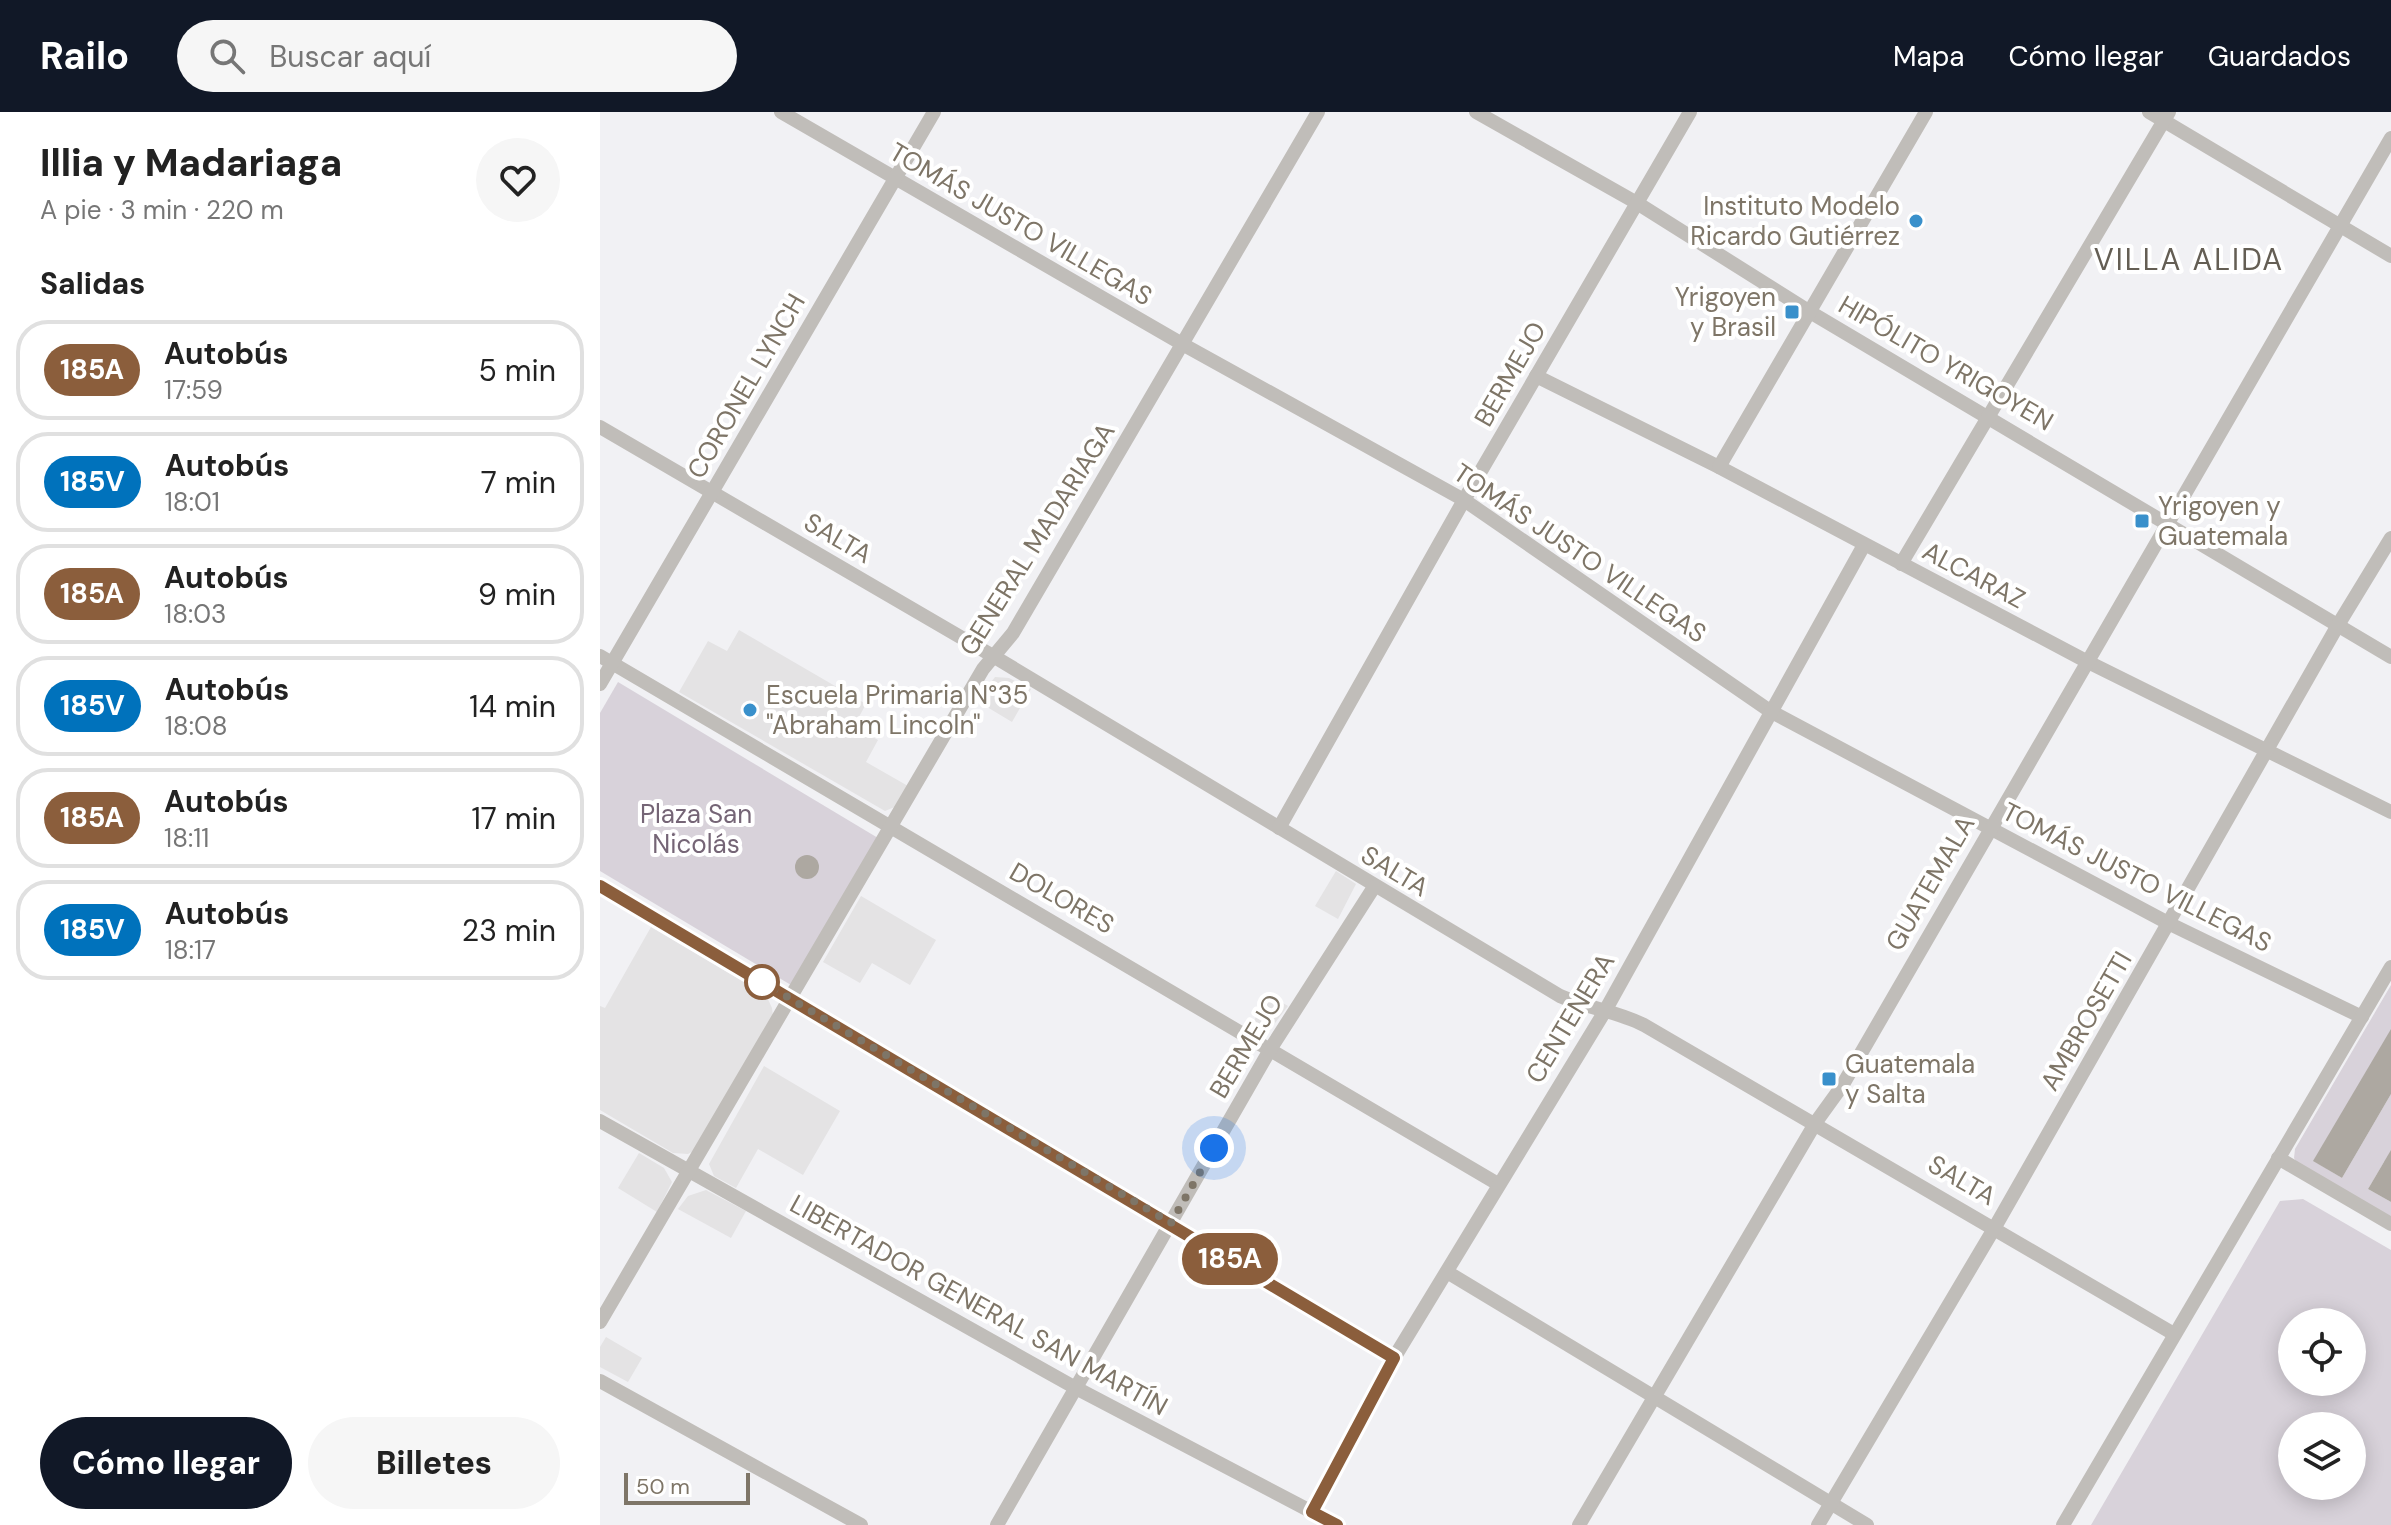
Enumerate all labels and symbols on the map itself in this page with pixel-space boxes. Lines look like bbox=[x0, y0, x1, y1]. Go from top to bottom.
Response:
street label: TOMÁS JUSTO VILLEGAS bbox=[883, 135, 1159, 313]
place label: Instituto Modelo Ricardo Gutiérrez bbox=[1690, 189, 1900, 253]
marker: Instituto Modelo Ricardo Gutiérrez bbox=[1907, 212, 1925, 230]
district label: VILLA ALIDA bbox=[2094, 240, 2284, 279]
place label: Yrigoyen y Brasil bbox=[1675, 280, 1776, 344]
street label: CORONEL LYNCH bbox=[679, 287, 813, 485]
street label: HIPÓLITO YRIGOYEN bbox=[1833, 288, 2059, 438]
marker: Yrigoyen y Brasil bbox=[1783, 303, 1801, 321]
street label: BERMEJO bbox=[1466, 315, 1554, 433]
street label: GENERAL MADARIAGA bbox=[952, 416, 1122, 662]
street label: TOMÁS JUSTO VILLEGAS bbox=[1447, 456, 1713, 650]
place label: Yrigoyen y Guatemala bbox=[2158, 489, 2288, 553]
street label: SALTA bbox=[798, 505, 878, 571]
marker: Yrigoyen y Guatemala bbox=[2133, 512, 2151, 530]
street label: ALCARAZ bbox=[1917, 534, 2031, 616]
place label: Escuela Primaria N°35 "Abraham Lincoln" bbox=[766, 678, 1028, 742]
marker: Escuela Primaria N°35 "Abraham Lincoln" bbox=[741, 701, 759, 719]
street label: TOMÁS JUSTO VILLEGAS bbox=[1997, 794, 2277, 960]
park label: Plaza San Nicolás bbox=[640, 797, 752, 861]
street label: GUATEMALA bbox=[1878, 809, 1982, 957]
street label: SALTA bbox=[1355, 838, 1435, 904]
street label: DOLORES bbox=[1004, 854, 1120, 942]
street label: AMBROSETTI bbox=[2032, 945, 2140, 1097]
street label: CENTENERA bbox=[1518, 947, 1622, 1089]
unlabelled marker bbox=[745, 965, 779, 999]
street label: BERMEJO bbox=[1202, 988, 1290, 1104]
place label: Guatemala y Salta bbox=[1845, 1047, 1975, 1111]
marker: Guatemala y Salta bbox=[1820, 1070, 1838, 1088]
your location bbox=[1194, 1128, 1234, 1168]
street label: SALTA bbox=[1922, 1147, 2002, 1213]
street label: LIBERTADOR GENERAL SAN MARTÍN bbox=[784, 1187, 1174, 1423]
line badge: 185A bbox=[1174, 1233, 1286, 1285]
scale bar bbox=[624, 1469, 750, 1505]

